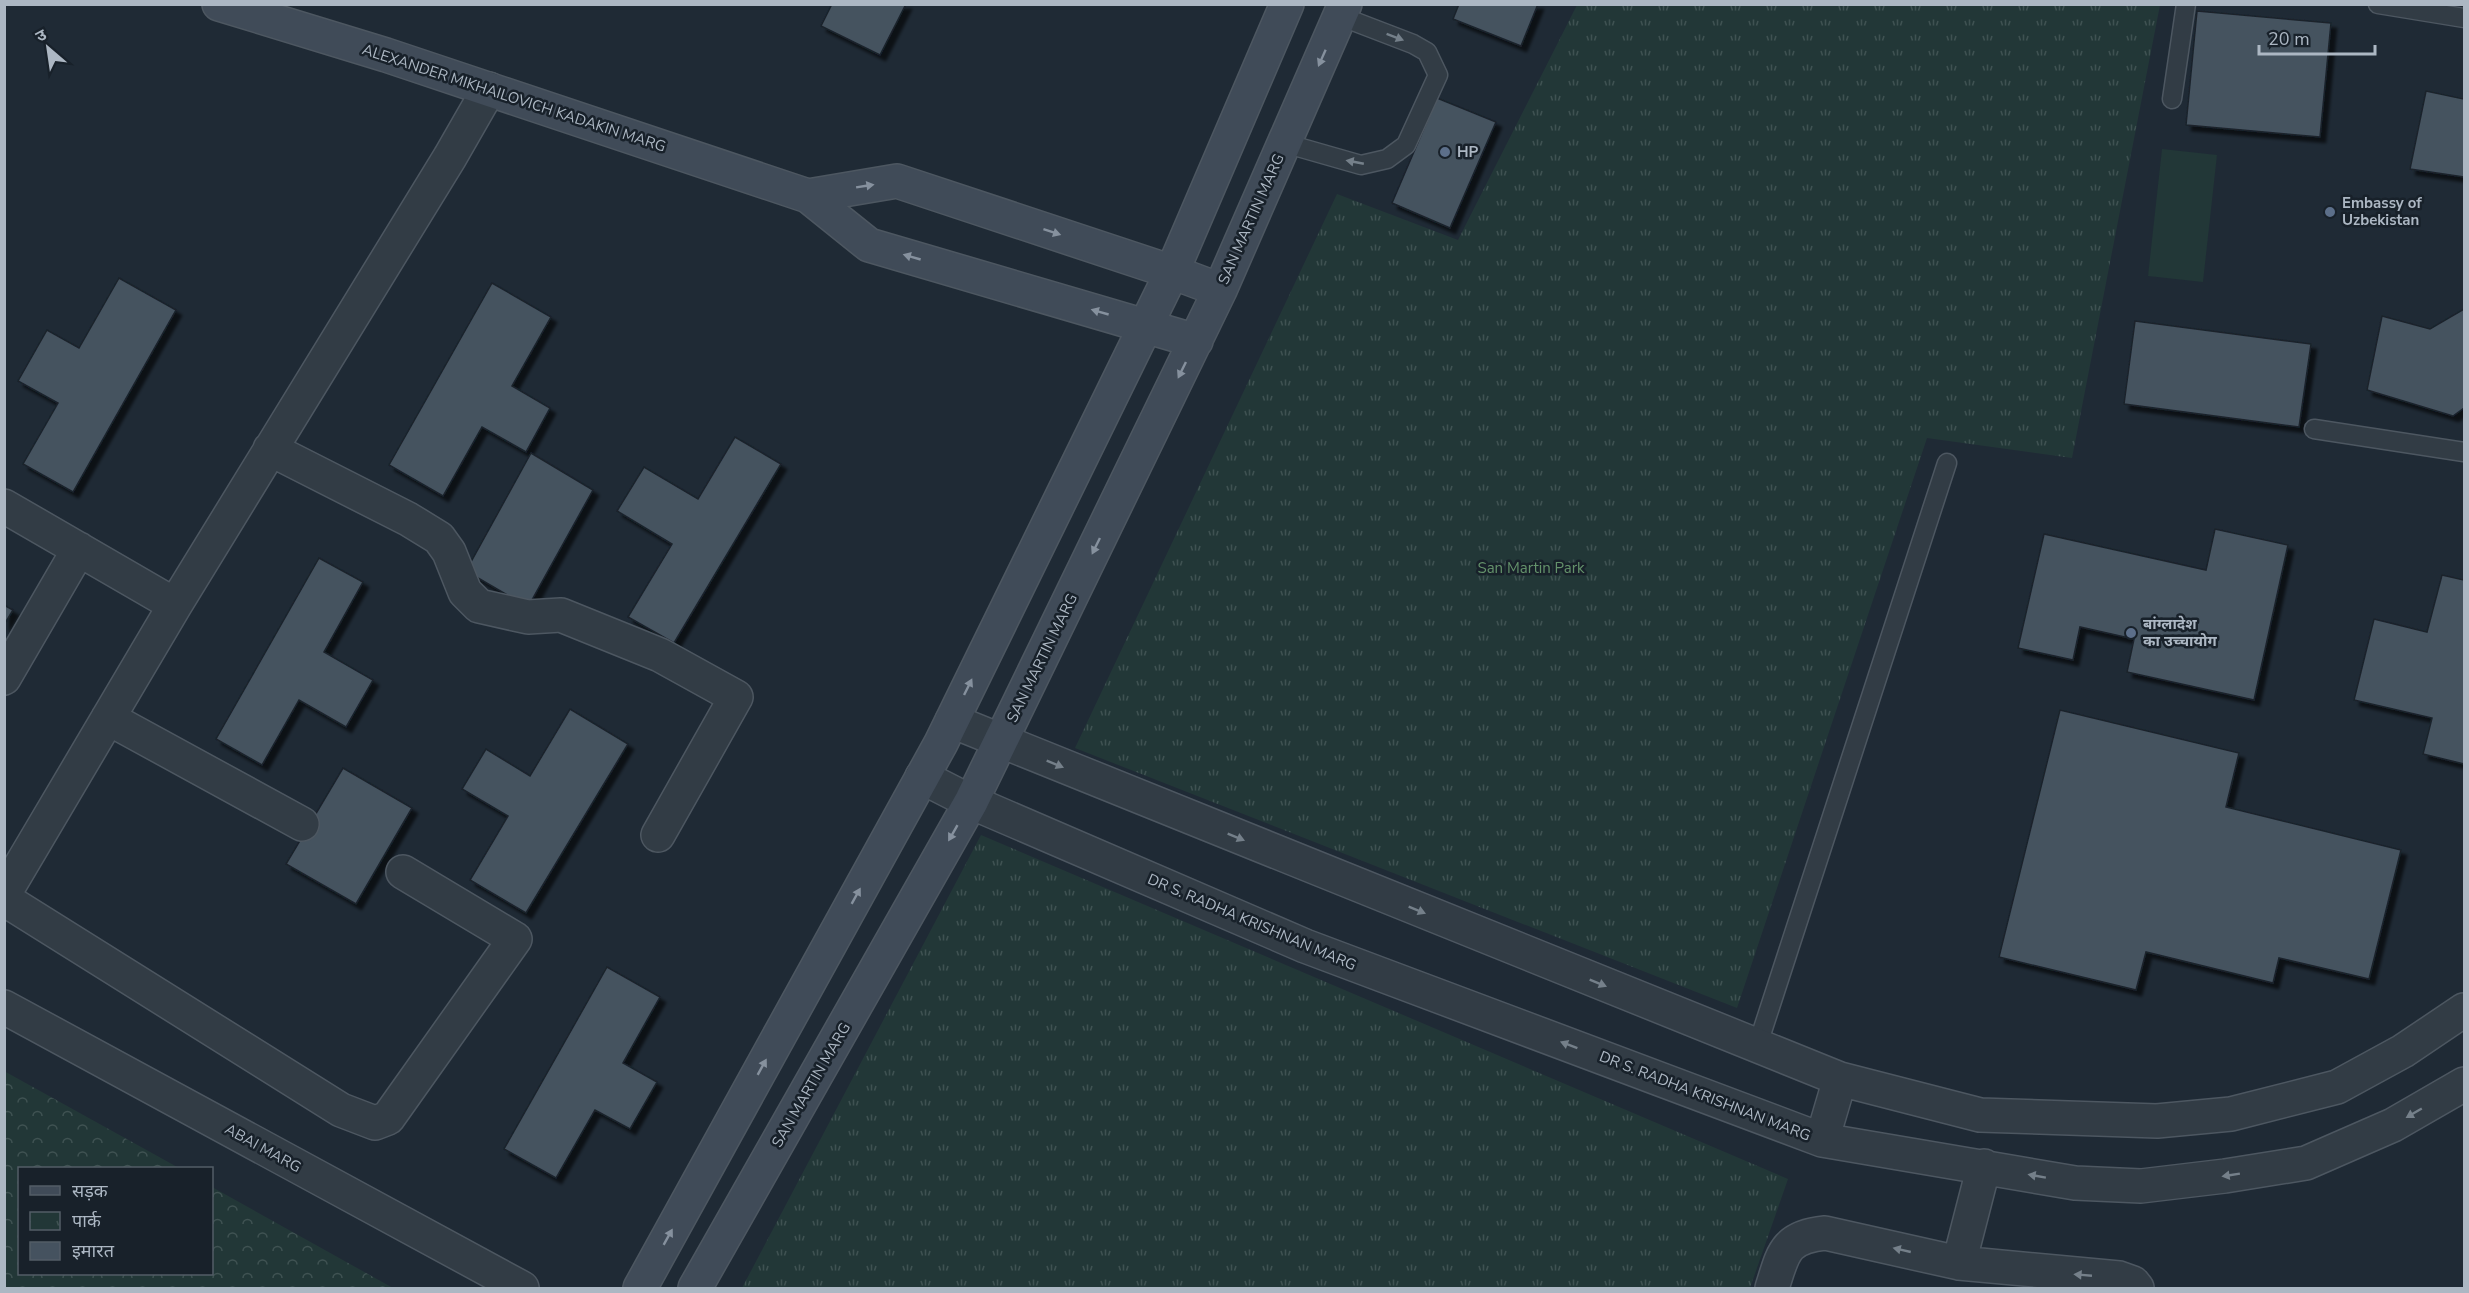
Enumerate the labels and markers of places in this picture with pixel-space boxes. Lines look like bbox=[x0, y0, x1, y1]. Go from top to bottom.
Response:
place label: HP bbox=[1457, 142, 1479, 162]
marker: HP bbox=[1438, 145, 1452, 159]
place label: Embassy of Uzbekistan bbox=[2342, 193, 2422, 230]
marker: Embassy of Uzbekistan bbox=[2323, 205, 2337, 219]
place label: बांग्लादेश का उच्चायोग bbox=[2143, 614, 2217, 651]
marker: बांग्लादेश का उच्चायोग bbox=[2124, 626, 2138, 640]

